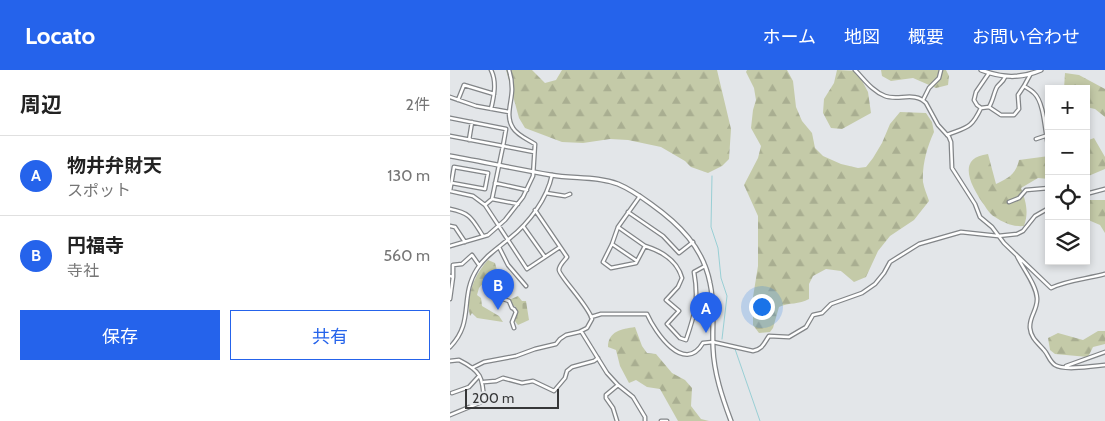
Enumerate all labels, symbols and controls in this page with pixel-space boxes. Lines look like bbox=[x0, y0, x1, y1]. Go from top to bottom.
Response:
text: Locato bbox=[25, 21, 95, 50]
text: ホーム bbox=[763, 26, 816, 48]
text: 地図 bbox=[844, 26, 880, 48]
text: 概要 bbox=[908, 26, 944, 48]
text: お問い合わせ bbox=[972, 26, 1080, 48]
map controls bbox=[1045, 85, 1090, 265]
button: + bbox=[1045, 85, 1090, 130]
text: 周辺 bbox=[20, 92, 62, 117]
text: 2件 bbox=[406, 95, 430, 114]
button: − bbox=[1045, 130, 1090, 175]
text: 物井弁財天 bbox=[67, 154, 162, 177]
text: A bbox=[31, 166, 41, 185]
text: 130 m bbox=[387, 166, 430, 185]
button: locate bbox=[1045, 175, 1090, 220]
text: スポット bbox=[67, 181, 131, 200]
button: layers bbox=[1045, 220, 1090, 265]
text: 円福寺 bbox=[67, 234, 124, 257]
text: B bbox=[31, 246, 41, 265]
text: 560 m bbox=[383, 246, 430, 265]
text: 寺社 bbox=[67, 261, 99, 280]
pin: B bbox=[482, 269, 514, 310]
pin: A bbox=[690, 292, 722, 333]
your location bbox=[749, 294, 775, 320]
button: 保存 bbox=[20, 310, 220, 360]
button: 共有 bbox=[230, 310, 430, 360]
scale bar bbox=[465, 386, 559, 409]
text: 200 m bbox=[472, 389, 514, 407]

